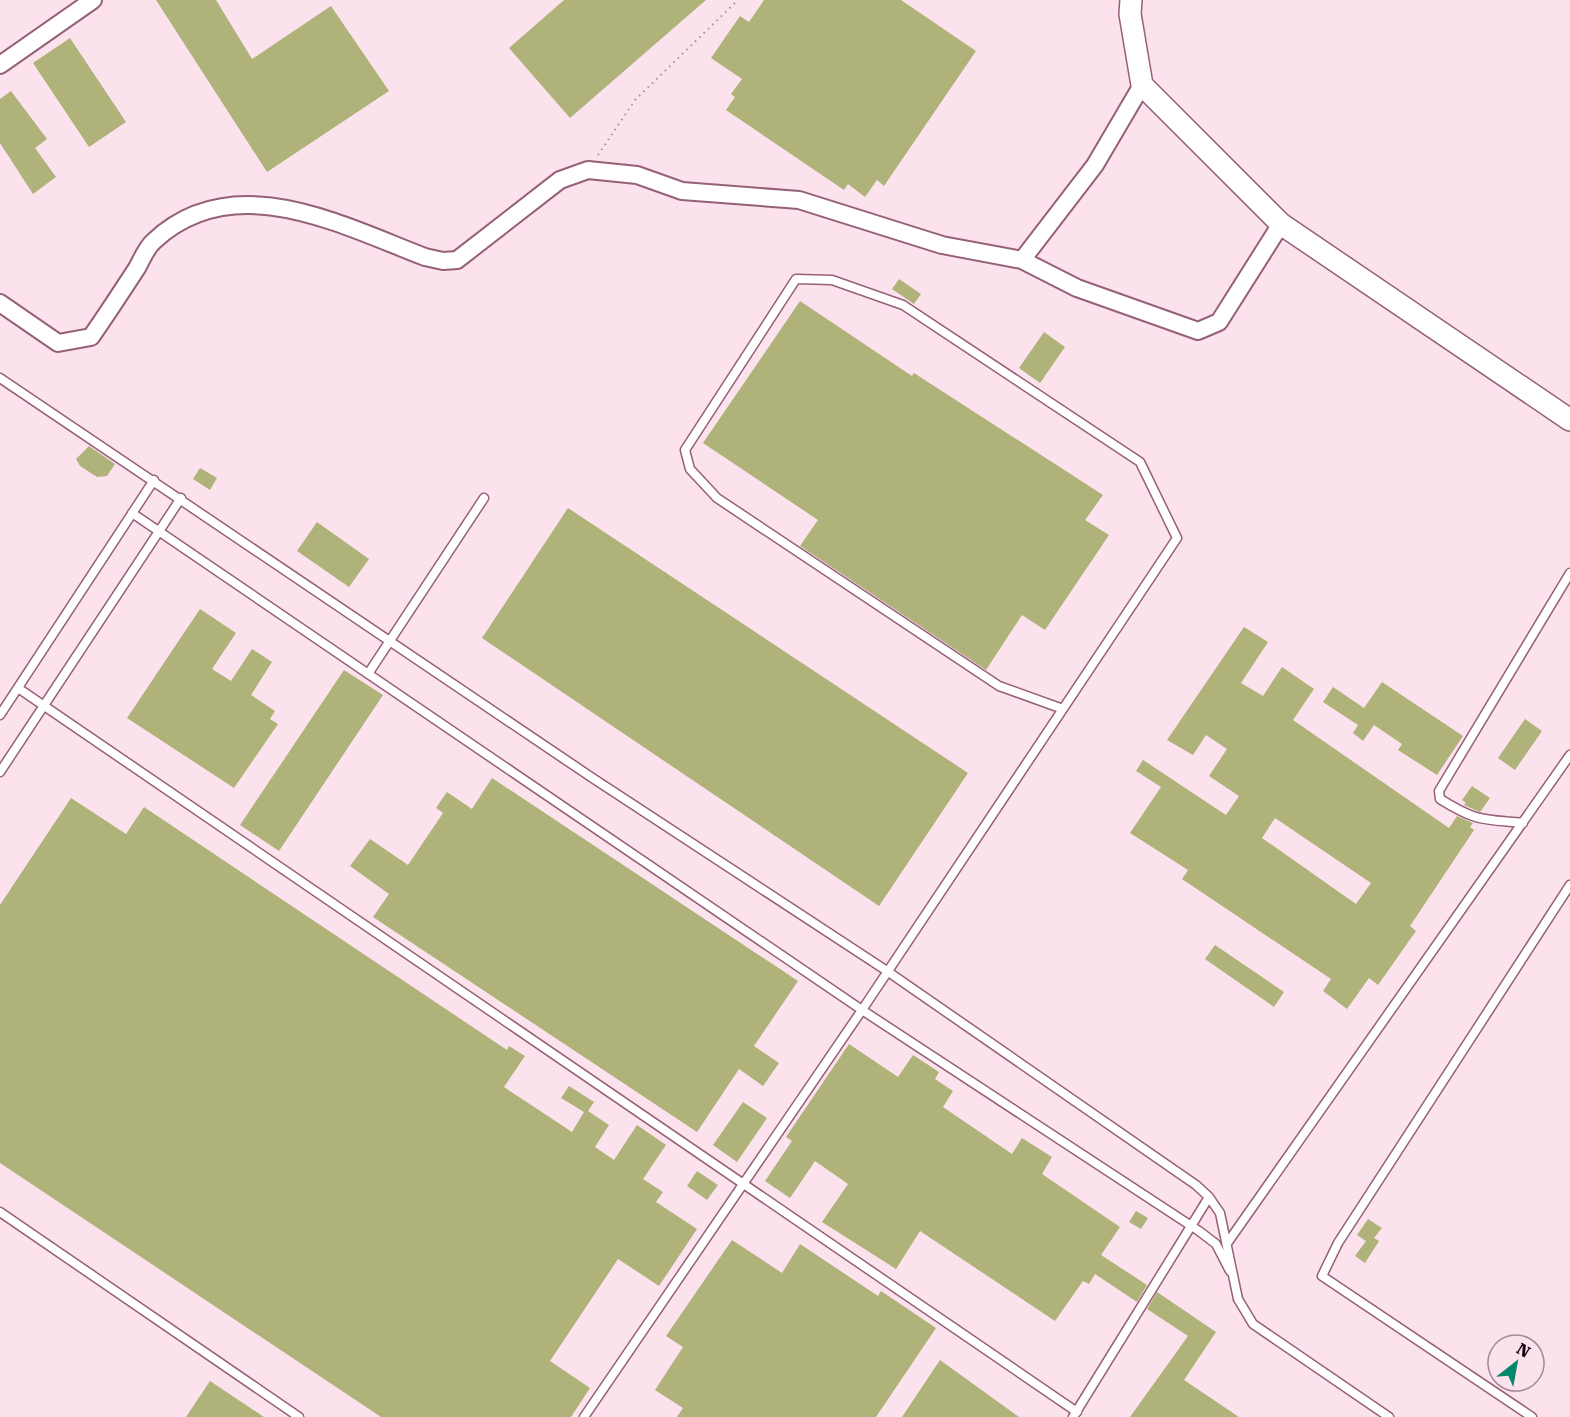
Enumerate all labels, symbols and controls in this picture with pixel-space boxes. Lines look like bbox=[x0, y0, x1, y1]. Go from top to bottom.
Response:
north arrow bbox=[1486, 1333, 1546, 1393]
text: N bbox=[1513, 1339, 1534, 1362]

